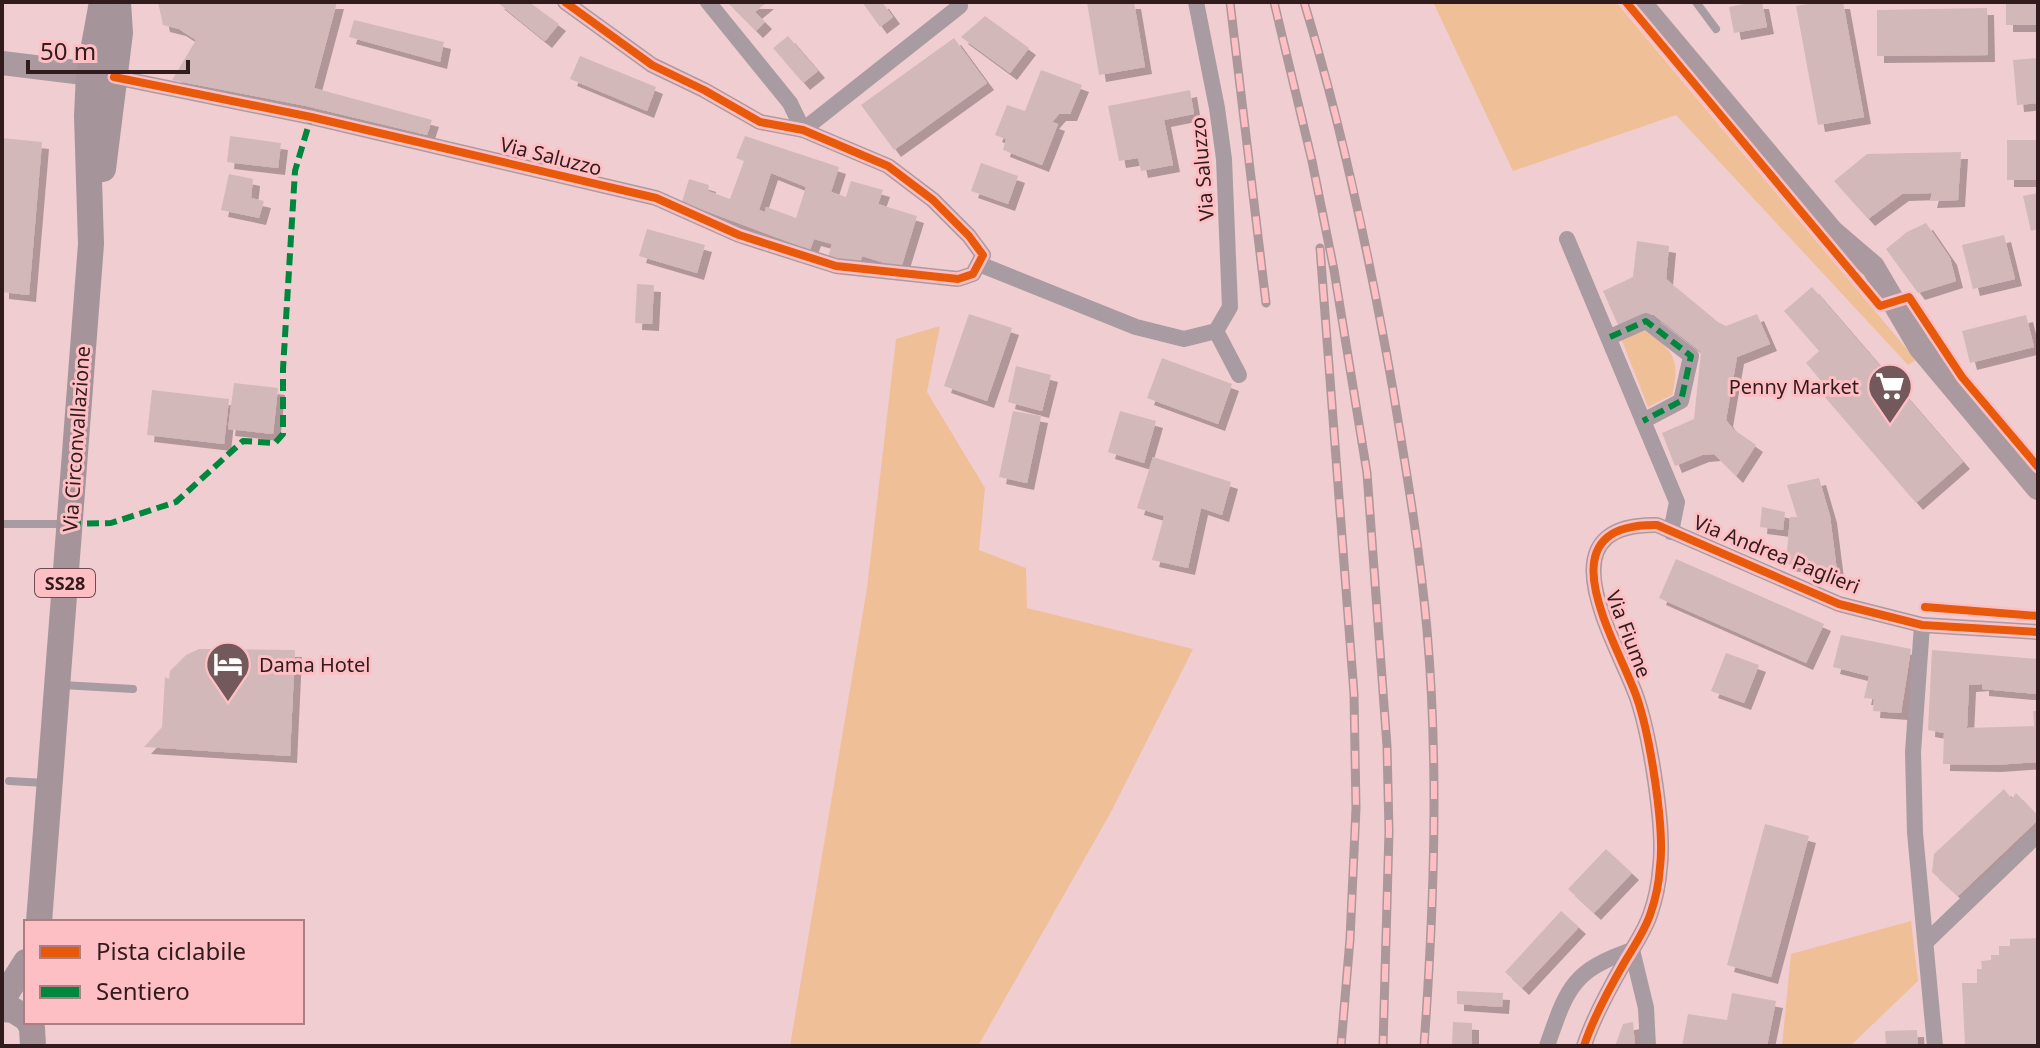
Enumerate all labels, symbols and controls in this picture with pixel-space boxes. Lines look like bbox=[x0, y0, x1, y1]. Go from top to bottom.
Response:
scale bar bbox=[28, 24, 188, 74]
text: 50 m bbox=[40, 34, 96, 67]
street label: Via Saluzzo bbox=[1184, 116, 1220, 222]
street label: Via Saluzzo bbox=[497, 130, 605, 182]
street label: Via Circonvallazione bbox=[56, 345, 96, 533]
supermarket icon: Penny Market bbox=[1866, 362, 1914, 425]
place label: Penny Market bbox=[1729, 373, 1859, 400]
street label: Via Andrea Paglieri bbox=[1690, 508, 1864, 600]
road number: SS28 bbox=[35, 569, 95, 597]
street label: Via Fiume bbox=[1600, 586, 1658, 682]
hotel icon: Dama Hotel bbox=[204, 640, 252, 703]
place label: Dama Hotel bbox=[259, 651, 371, 678]
legend bbox=[24, 920, 304, 1024]
text: Pista ciclabile bbox=[96, 934, 246, 967]
text: Sentiero bbox=[96, 974, 190, 1007]

